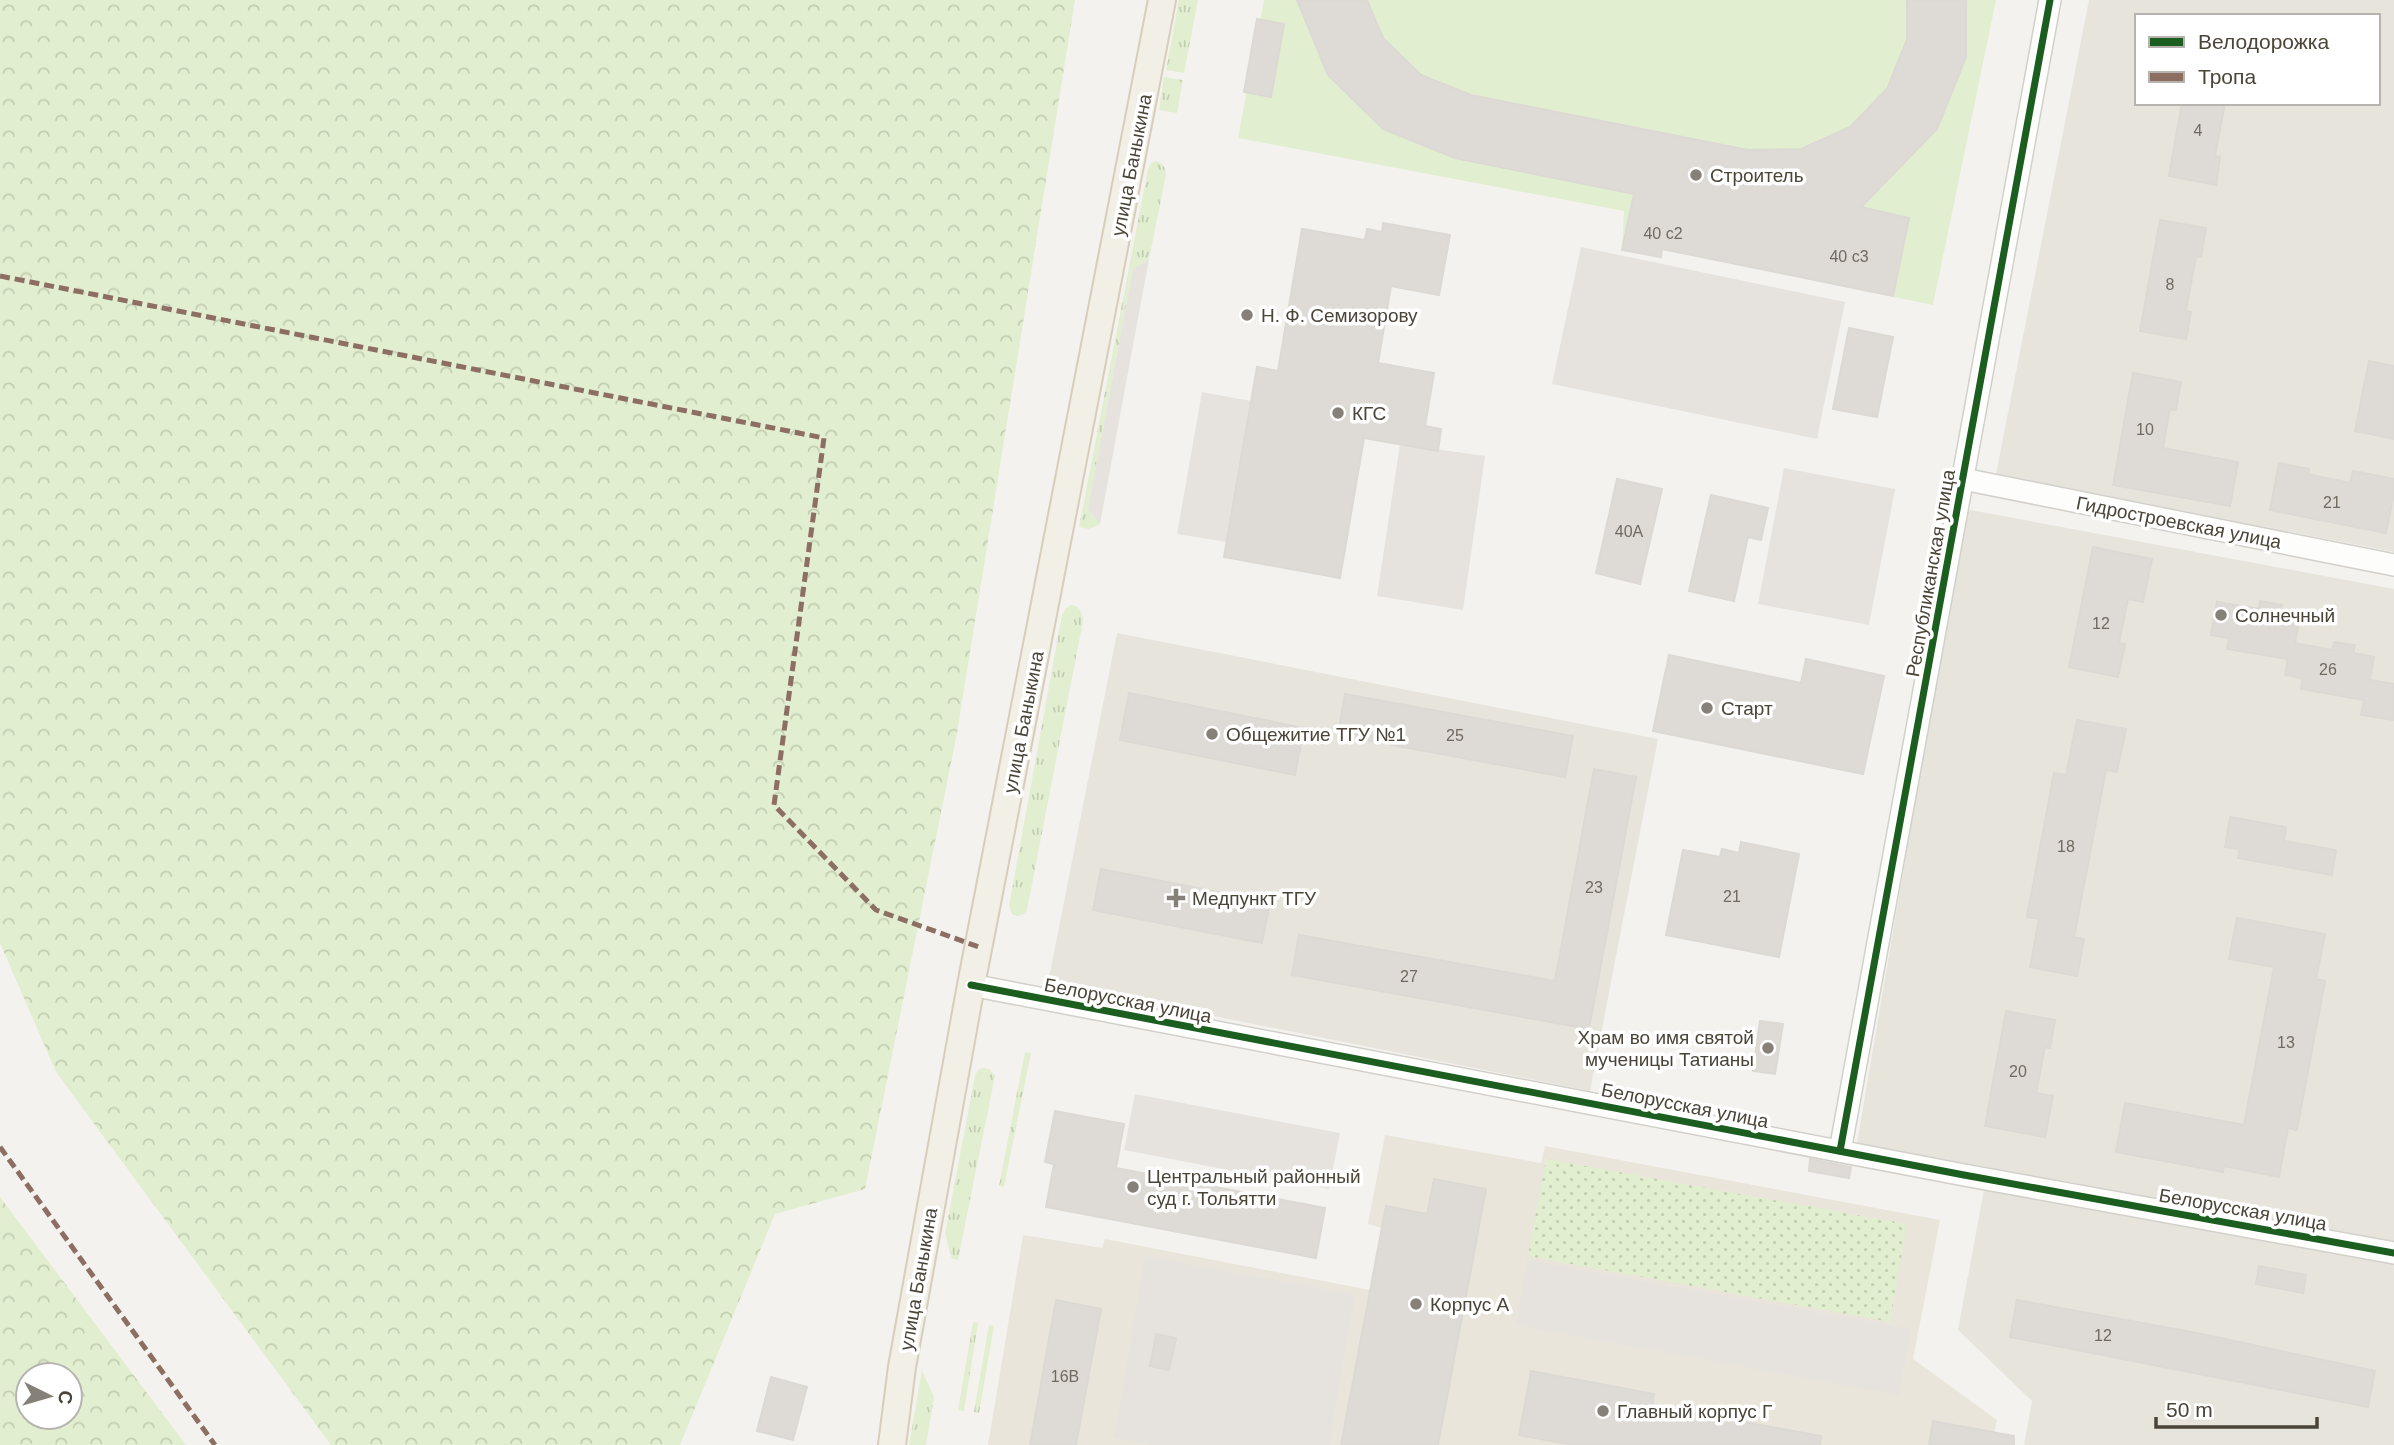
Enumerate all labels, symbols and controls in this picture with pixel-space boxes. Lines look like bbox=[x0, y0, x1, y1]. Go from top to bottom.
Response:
legend bbox=[2135, 14, 2380, 105]
text: Велодорожка bbox=[2198, 30, 2329, 53]
text: Тропа bbox=[2198, 65, 2256, 88]
street label: улица Баныкина bbox=[1107, 92, 1156, 238]
house number: 4 bbox=[2194, 122, 2203, 139]
place label: Строитель bbox=[1710, 165, 1804, 186]
marker: Строитель bbox=[1688, 167, 1704, 183]
house number: 40 с2 bbox=[1643, 225, 1683, 242]
house number: 40 с3 bbox=[1829, 248, 1869, 265]
house number: 8 bbox=[2166, 276, 2175, 293]
place label: Н. Ф. Семизорову bbox=[1261, 305, 1418, 326]
marker: Н. Ф. Семизорову bbox=[1239, 307, 1255, 323]
place label: КГС bbox=[1352, 403, 1386, 424]
marker: КГС bbox=[1330, 405, 1346, 421]
house number: 10 bbox=[2136, 421, 2154, 438]
street label: Республиканская улица bbox=[1902, 467, 1959, 678]
street label: Гидростроевская улица bbox=[2075, 492, 2284, 553]
house number: 21 bbox=[2323, 494, 2341, 511]
house number: 40А bbox=[1615, 523, 1644, 540]
place label: Солнечный bbox=[2235, 605, 2335, 626]
marker: Солнечный bbox=[2213, 607, 2229, 623]
house number: 12 bbox=[2092, 615, 2110, 632]
street label: улица Баныкина bbox=[999, 649, 1048, 795]
house number: 26 bbox=[2319, 661, 2337, 678]
place label: Старт bbox=[1721, 698, 1773, 719]
marker: Старт bbox=[1699, 700, 1715, 716]
place label: Общежитие ТГУ №1 bbox=[1226, 724, 1406, 745]
marker: Общежитие ТГУ №1 bbox=[1204, 726, 1220, 742]
house number: 25 bbox=[1446, 727, 1464, 744]
house number: 18 bbox=[2057, 838, 2075, 855]
house number: 23 bbox=[1585, 879, 1603, 896]
marker: Медпункт ТГУ bbox=[1166, 888, 1186, 908]
place label: Медпункт ТГУ bbox=[1192, 888, 1317, 909]
house number: 21 bbox=[1723, 888, 1741, 905]
house number: 27 bbox=[1400, 968, 1418, 985]
street label: Белорусская улица bbox=[1042, 974, 1214, 1027]
place label: Храм во имя святой мученицы Татианы bbox=[1578, 1027, 1754, 1070]
house number: 13 bbox=[2277, 1034, 2295, 1051]
marker: Храм во имя святой мученицы Татианы bbox=[1760, 1040, 1776, 1056]
house number: 20 bbox=[2009, 1063, 2027, 1080]
street label: Белорусская улица bbox=[1599, 1079, 1771, 1132]
place label: Центральный районный суд г. Тольятти bbox=[1147, 1166, 1361, 1209]
marker: Центральный районный суд г. Тольятти bbox=[1125, 1179, 1141, 1195]
street label: Белорусская улица bbox=[2157, 1184, 2329, 1235]
street label: улица Баныкина bbox=[896, 1206, 941, 1352]
place label: Корпус А bbox=[1430, 1294, 1510, 1315]
marker: Корпус А bbox=[1408, 1296, 1424, 1312]
house number: 12 bbox=[2094, 1327, 2112, 1344]
north arrow bbox=[14, 1361, 84, 1431]
house number: 16В bbox=[1051, 1368, 1079, 1385]
scale bar bbox=[2156, 1386, 2317, 1430]
text: С bbox=[54, 1390, 76, 1405]
text: 50 m bbox=[2166, 1398, 2213, 1421]
place label: Главный корпус Г bbox=[1617, 1401, 1772, 1422]
marker: Главный корпус Г bbox=[1595, 1403, 1611, 1419]

